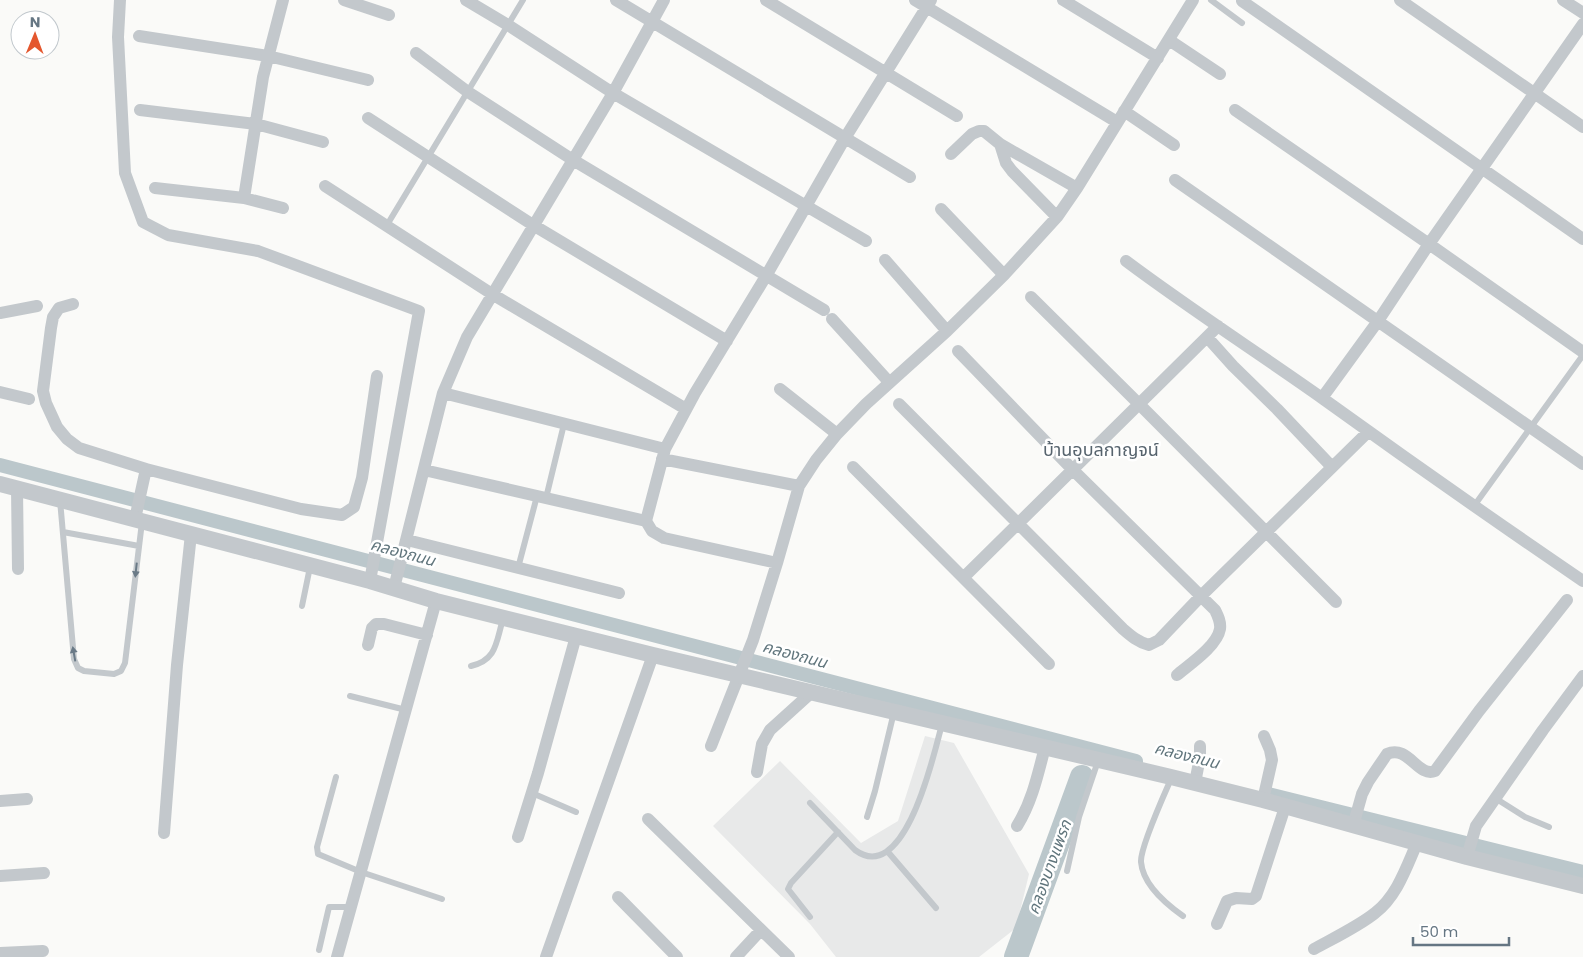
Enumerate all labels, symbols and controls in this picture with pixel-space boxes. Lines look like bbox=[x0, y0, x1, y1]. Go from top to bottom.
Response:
north arrow bbox=[10, 10, 60, 60]
text: N bbox=[30, 12, 41, 32]
district label: บ้านอุบลกาญจน์ bbox=[1043, 437, 1159, 462]
water label: คลองถนน bbox=[368, 533, 439, 572]
one-way arrow bbox=[132, 562, 140, 578]
water label: คลองถนน bbox=[760, 635, 831, 674]
one-way arrow bbox=[70, 646, 78, 662]
water label: คลองถนน bbox=[1152, 736, 1223, 775]
water label: คลองบางแพรก bbox=[1022, 816, 1078, 918]
scale bar bbox=[1413, 914, 1509, 946]
text: 50 m bbox=[1420, 921, 1458, 942]

